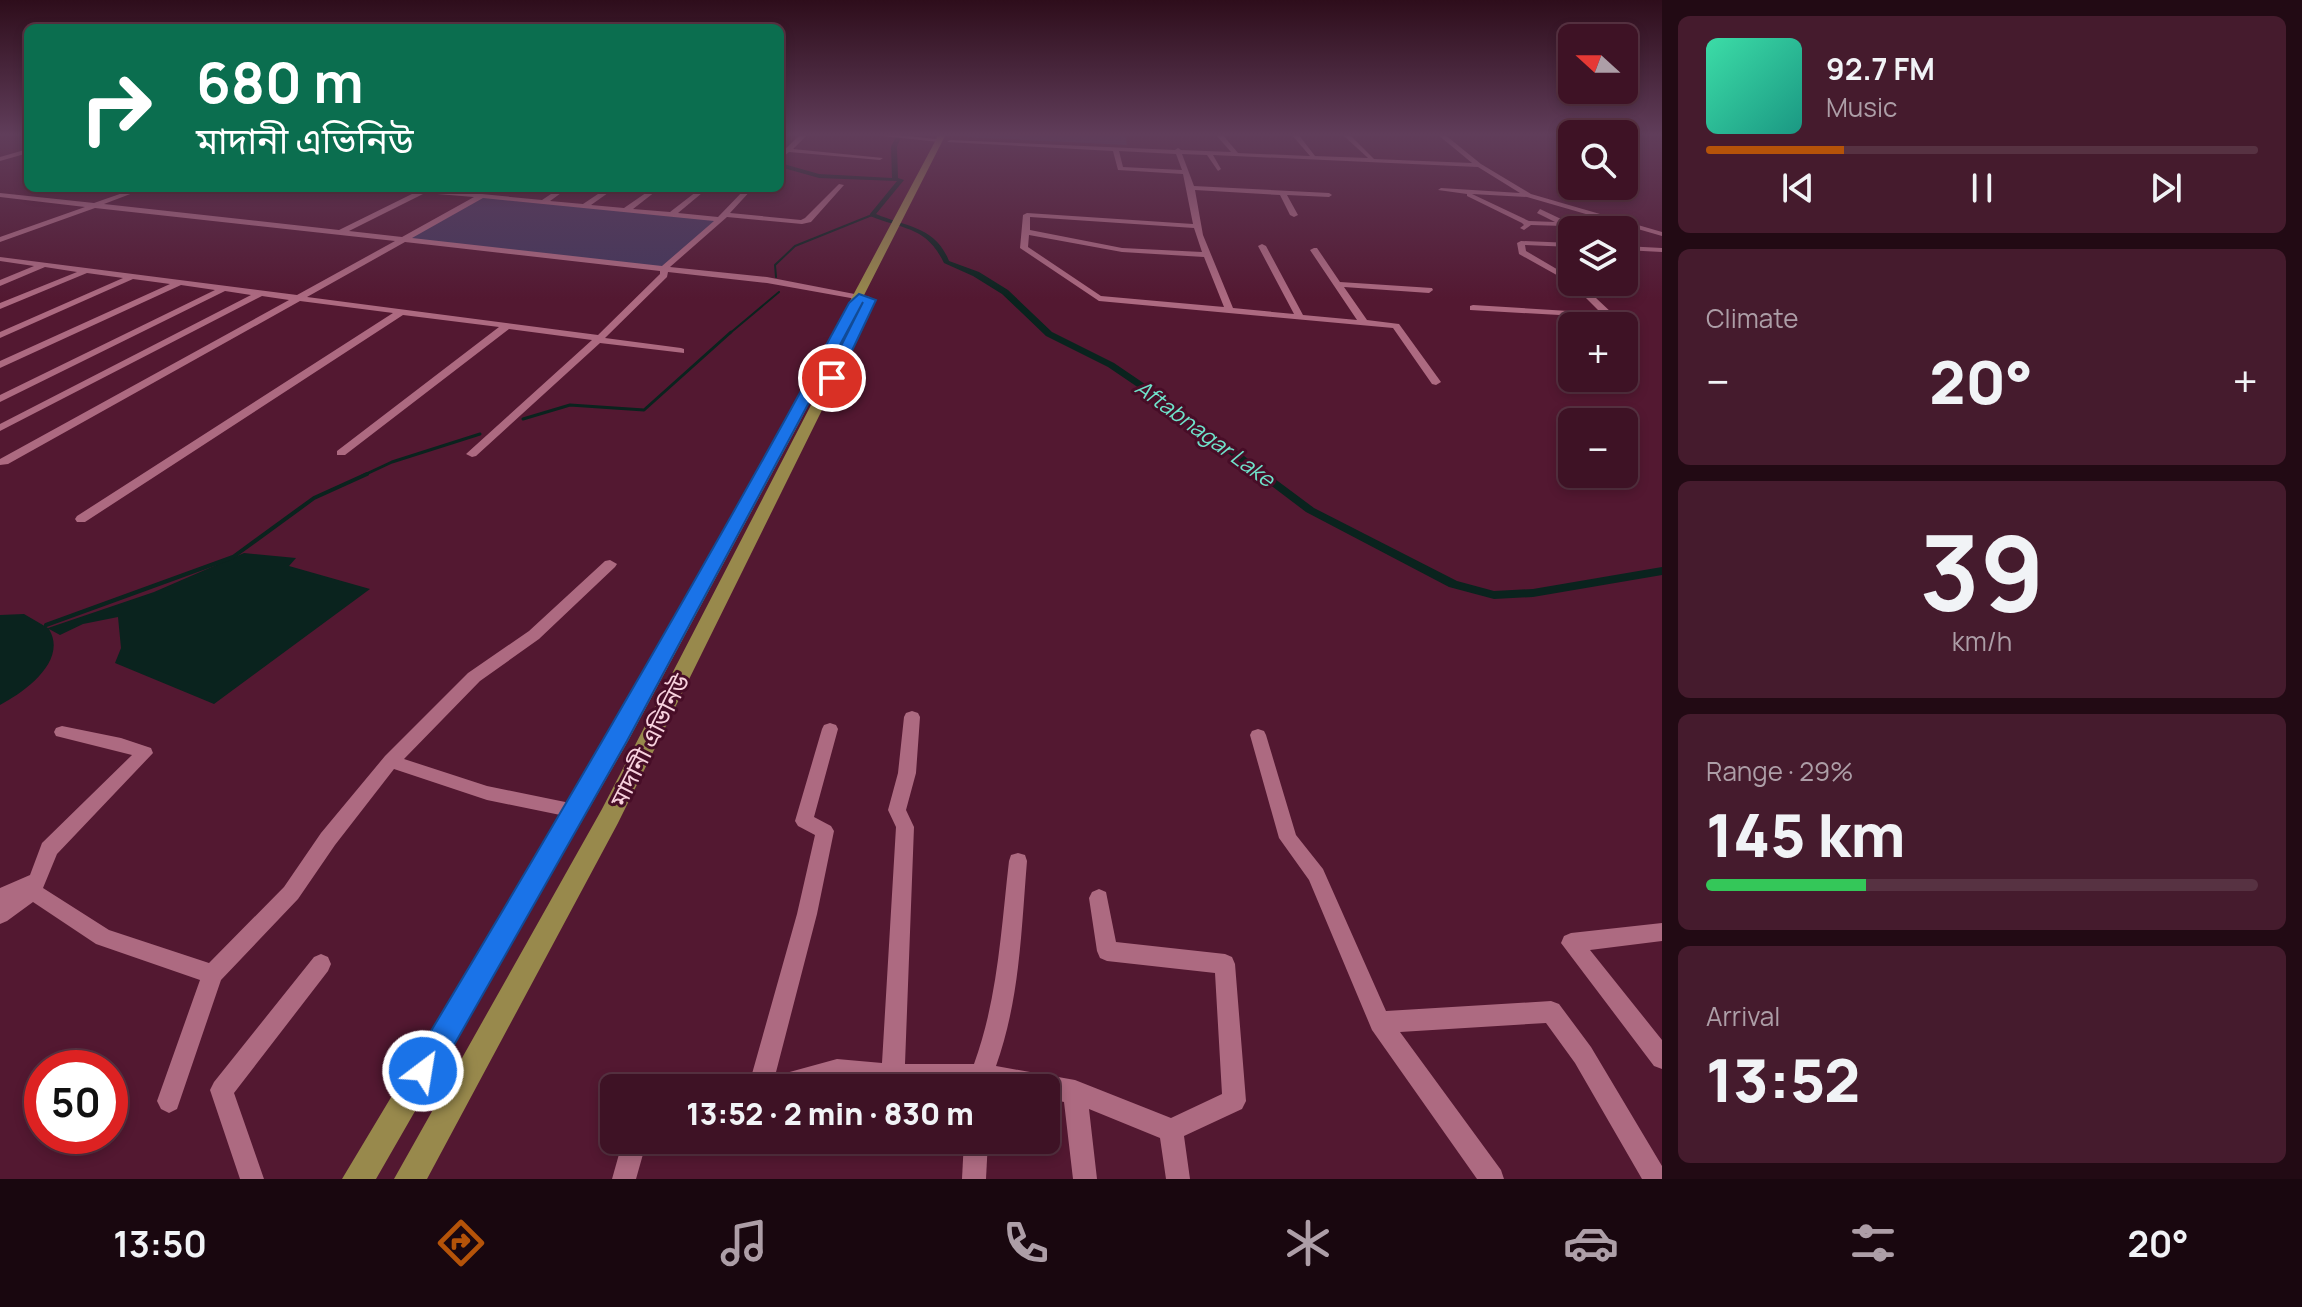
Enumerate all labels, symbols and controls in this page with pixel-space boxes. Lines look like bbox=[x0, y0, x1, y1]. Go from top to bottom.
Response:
north arrow bbox=[1558, 24, 1638, 104]
map controls bbox=[1558, 24, 1638, 488]
text: 680 m bbox=[196, 43, 364, 120]
text: 92.7 FM bbox=[1826, 48, 1935, 89]
icon: right bbox=[64, 56, 168, 160]
text: Music bbox=[1826, 89, 1897, 125]
text: মাদানী এভিনিউ bbox=[196, 116, 414, 165]
button: search bbox=[1558, 120, 1638, 200]
icon: previous bbox=[1776, 166, 1820, 210]
icon: pause bbox=[1960, 166, 2004, 210]
icon: next bbox=[2144, 166, 2188, 210]
button: layers bbox=[1558, 216, 1638, 296]
text: Climate bbox=[1706, 300, 1798, 336]
button: + bbox=[1558, 312, 1638, 392]
text: 20° bbox=[1929, 340, 2033, 422]
pin bbox=[798, 344, 866, 412]
text: − bbox=[1706, 351, 1730, 411]
text: + bbox=[2233, 351, 2258, 411]
icon: arrive bbox=[810, 356, 854, 400]
water label: Aftabnagar Lake bbox=[1129, 372, 1282, 494]
button: − bbox=[1558, 408, 1638, 488]
text: 39 bbox=[1919, 500, 2045, 642]
text: km/h bbox=[1952, 623, 2012, 659]
street label: মাদানী এভিনিউ bbox=[601, 667, 697, 813]
text: Range · 29% bbox=[1706, 753, 1854, 789]
text: 145 km bbox=[1706, 793, 1906, 875]
text: Arrival bbox=[1706, 998, 1780, 1034]
position arrow bbox=[381, 1029, 465, 1113]
text: 13:52 bbox=[1706, 1038, 1860, 1120]
speed limit sign: 50 bbox=[24, 1050, 128, 1154]
text: 13:52 · 2 min · 830 m bbox=[686, 1093, 974, 1134]
icon: directions bbox=[433, 1215, 489, 1271]
icon: music bbox=[716, 1215, 772, 1271]
icon: phone bbox=[998, 1215, 1054, 1271]
icon: climate bbox=[1280, 1215, 1336, 1271]
icon: car bbox=[1563, 1215, 1619, 1271]
icon: filters bbox=[1845, 1215, 1901, 1271]
text: 13:50 bbox=[113, 1219, 207, 1268]
text: 20° bbox=[2127, 1219, 2189, 1268]

